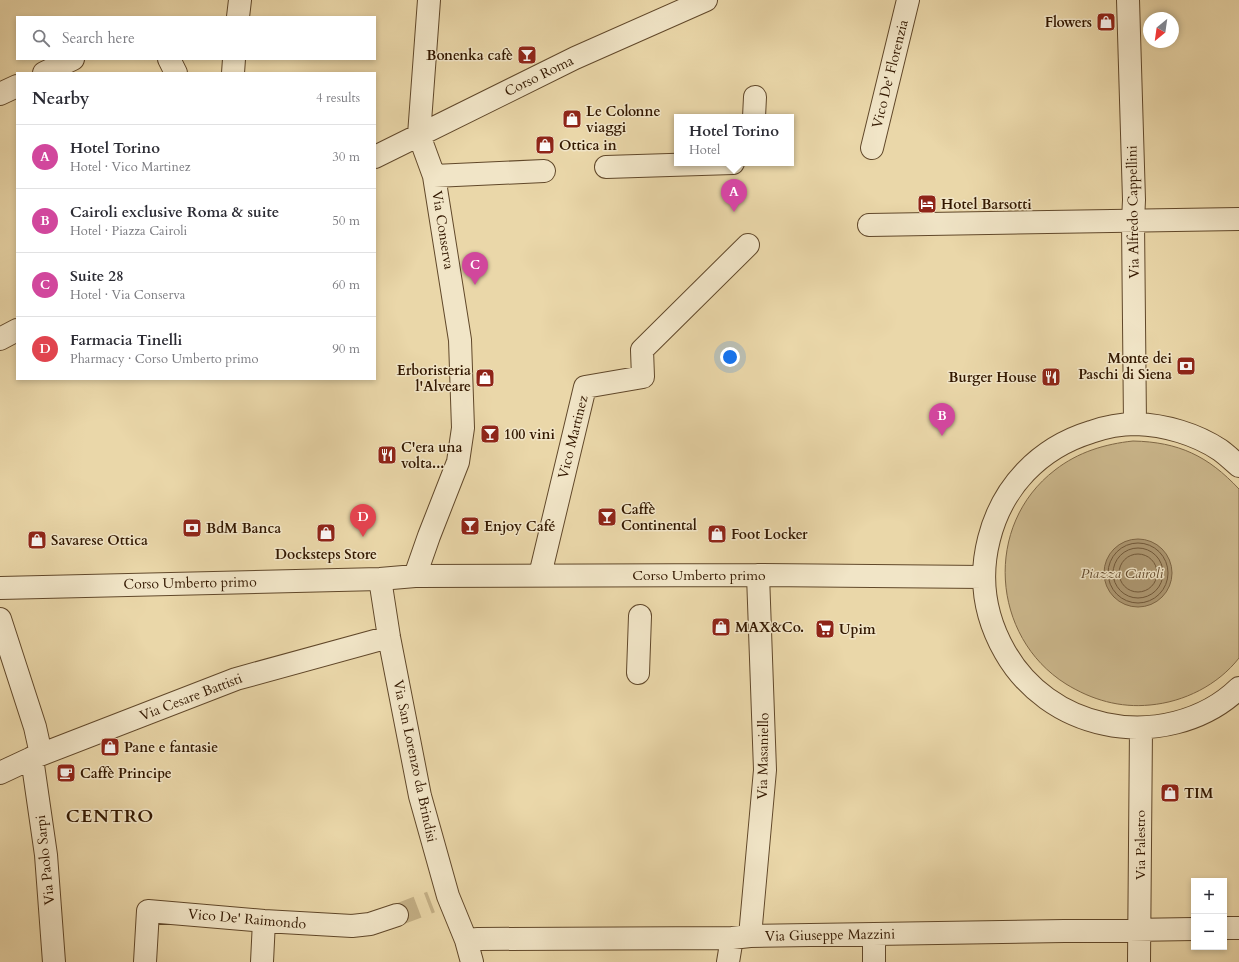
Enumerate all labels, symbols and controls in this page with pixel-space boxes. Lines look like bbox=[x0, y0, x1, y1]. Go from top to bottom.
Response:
shop icon: Flowers bbox=[1095, 11, 1117, 33]
north arrow bbox=[1143, 12, 1179, 48]
place label: Flowers bbox=[1045, 13, 1092, 32]
search box bbox=[16, 16, 376, 60]
street label: Vico De' Florenzia bbox=[867, 18, 913, 130]
icon: search bbox=[30, 27, 52, 49]
text: Search here bbox=[62, 28, 135, 48]
bar icon: Bonenka cafè bbox=[516, 44, 538, 66]
place label: Bonenka cafè bbox=[426, 46, 513, 65]
street label: Corso Roma bbox=[501, 51, 577, 101]
text: Nearby bbox=[32, 87, 89, 110]
text: 4 results bbox=[316, 89, 360, 107]
place label: Le Colonne viaggi bbox=[586, 102, 661, 137]
shop icon: Le Colonne viaggi bbox=[561, 108, 583, 130]
popup bbox=[674, 114, 794, 166]
text: Hotel Torino bbox=[689, 121, 779, 141]
shop icon: Ottica in bbox=[534, 134, 556, 156]
place label: Ottica in bbox=[559, 136, 617, 155]
text: Hotel Torino bbox=[70, 138, 160, 158]
text: Hotel bbox=[689, 141, 720, 159]
street label: Via Alfredo Cappellini bbox=[1122, 145, 1144, 279]
text: A bbox=[40, 148, 50, 166]
text: 30 m bbox=[332, 148, 360, 166]
text: Hotel · Vico Martinez bbox=[70, 158, 191, 176]
pin: A bbox=[721, 179, 747, 212]
street label: Via Conserva bbox=[427, 189, 459, 271]
hotel icon: Hotel Barsotti bbox=[916, 193, 938, 215]
place label: Hotel Barsotti bbox=[941, 195, 1032, 214]
text: Cairoli exclusive Roma & suite bbox=[70, 202, 279, 222]
text: B bbox=[40, 212, 50, 230]
text: 50 m bbox=[332, 212, 360, 230]
text: Hotel · Piazza Cairoli bbox=[70, 222, 187, 240]
pin: C bbox=[462, 252, 488, 285]
text: Suite 28 bbox=[70, 266, 124, 286]
text: C bbox=[40, 276, 50, 294]
text: 60 m bbox=[332, 276, 360, 294]
text: Hotel · Via Conserva bbox=[70, 286, 185, 304]
text: Farmacia Tinelli bbox=[70, 330, 182, 350]
text: D bbox=[39, 340, 51, 358]
text: 90 m bbox=[332, 340, 360, 358]
your location bbox=[720, 347, 740, 367]
place label: Monte dei Paschi di Siena bbox=[1078, 349, 1173, 384]
text: Pharmacy · Corso Umberto primo bbox=[70, 350, 259, 368]
bank icon: Monte dei Paschi di Siena bbox=[1175, 355, 1197, 377]
place label: Erboristeria l'Alveare bbox=[397, 361, 471, 396]
restaurant icon: Burger House bbox=[1040, 366, 1062, 388]
shop icon: Erboristeria l'Alveare bbox=[474, 367, 496, 389]
place label: Burger House bbox=[948, 368, 1037, 387]
street label: Vico Martinez bbox=[553, 393, 593, 481]
pin: B bbox=[929, 403, 955, 436]
bar icon: 100 vini bbox=[479, 423, 501, 445]
place label: 100 vini bbox=[504, 425, 555, 444]
place label: C'era una volta... bbox=[401, 438, 462, 473]
restaurant icon: C'era una volta... bbox=[376, 444, 398, 466]
place label: Caffè Continental bbox=[621, 500, 697, 535]
pin: D bbox=[350, 504, 376, 537]
bar icon: Caffè Continental bbox=[596, 506, 618, 528]
bar icon: Enjoy Café bbox=[459, 515, 481, 537]
bank icon: BdM Banca bbox=[181, 517, 203, 539]
place label: Enjoy Café bbox=[484, 517, 555, 536]
place label: BdM Banca bbox=[206, 519, 281, 538]
shop icon: Docksteps Store bbox=[315, 522, 337, 544]
shop icon: Foot Locker bbox=[706, 523, 728, 545]
place label: Foot Locker bbox=[731, 525, 808, 544]
shop icon: Savarese Ottica bbox=[26, 529, 48, 551]
place label: Savarese Ottica bbox=[51, 531, 148, 550]
place label: Docksteps Store bbox=[275, 545, 377, 564]
park label: Piazza Cairoli bbox=[1081, 564, 1163, 583]
street label: Corso Umberto primo bbox=[632, 566, 766, 585]
street label: Corso Umberto primo bbox=[123, 572, 257, 594]
shop icon: MAX&Co. bbox=[710, 616, 732, 638]
place label: MAX&Co. bbox=[735, 618, 804, 637]
supermarket icon: Upim bbox=[814, 618, 836, 640]
place label: Upim bbox=[839, 620, 876, 639]
street label: Via Cesare Battisti bbox=[137, 669, 245, 725]
street label: Via San Lorenzo da Brindisi bbox=[388, 678, 442, 844]
street label: Via Masaniello bbox=[753, 712, 773, 800]
shop icon: Pane e fantasie bbox=[99, 736, 121, 758]
place label: Pane e fantasie bbox=[124, 738, 218, 757]
cafe icon: Caffè Principe bbox=[55, 762, 77, 784]
place label: Caffè Principe bbox=[80, 764, 172, 783]
shop icon: TIM bbox=[1159, 782, 1181, 804]
place label: TIM bbox=[1184, 784, 1214, 803]
district label: CENTRO bbox=[66, 804, 154, 829]
street label: Via Palestro bbox=[1131, 810, 1150, 880]
street label: Via Paolo Sarpi bbox=[31, 814, 59, 906]
map controls bbox=[1191, 878, 1227, 950]
button: + bbox=[1191, 878, 1227, 914]
street label: Vico De' Raimondo bbox=[187, 904, 307, 934]
button: − bbox=[1191, 914, 1227, 950]
street label: Via Giuseppe Mazzini bbox=[765, 924, 895, 946]

